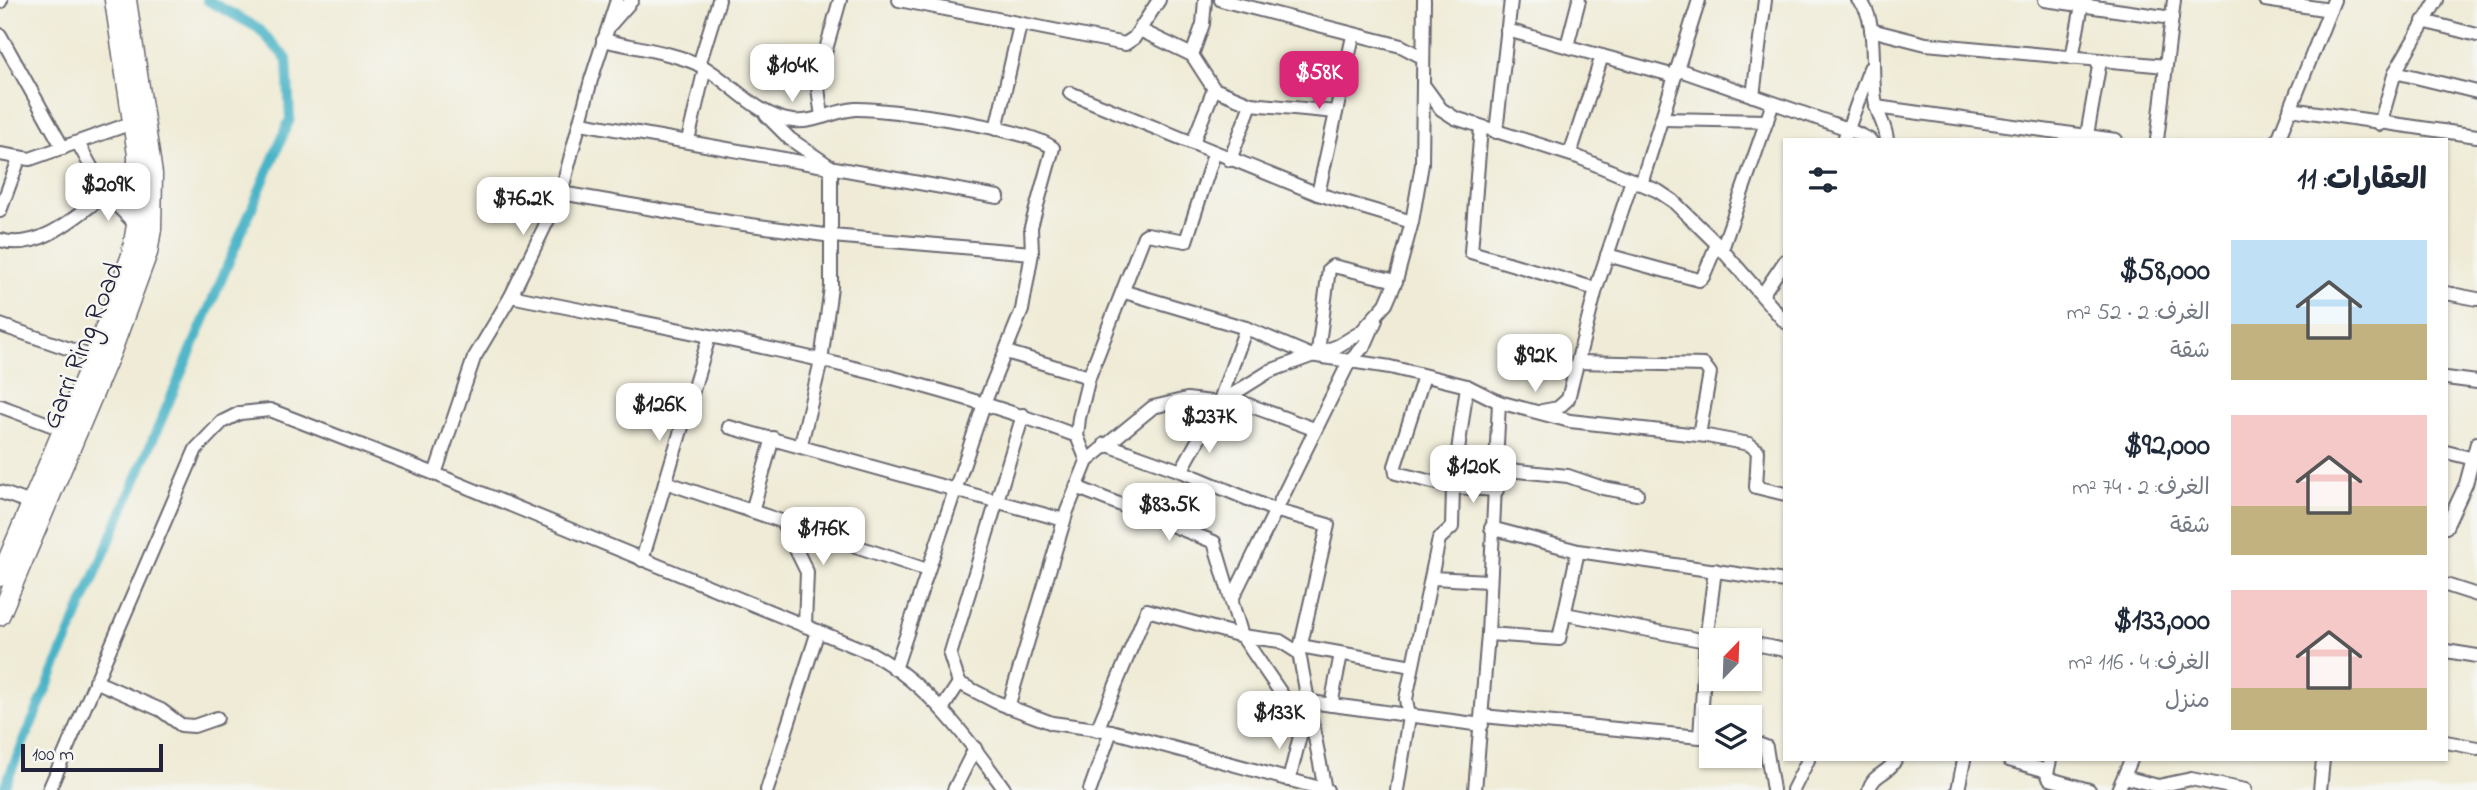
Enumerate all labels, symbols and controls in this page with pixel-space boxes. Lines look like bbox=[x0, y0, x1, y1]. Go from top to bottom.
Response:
pin: $104K bbox=[743, 44, 841, 104]
text: $104K bbox=[766, 50, 818, 83]
pin: $58K bbox=[1278, 52, 1360, 111]
text: $58K bbox=[1296, 57, 1342, 90]
text: العقارات: 11 bbox=[2297, 159, 2427, 203]
icon: filters bbox=[1804, 161, 1842, 199]
pin: $209K bbox=[59, 164, 157, 223]
text: $209K bbox=[81, 169, 135, 202]
pin: $76.2K bbox=[466, 177, 580, 237]
text: $76.2K bbox=[493, 183, 553, 216]
text: $58,000 bbox=[2119, 250, 2210, 294]
street label: Garri Ring Road bbox=[32, 256, 136, 436]
icon: home bbox=[2287, 268, 2371, 352]
text: الغرف: 2 · 52 m² bbox=[2066, 297, 2210, 330]
pin: $92K bbox=[1494, 334, 1576, 394]
text: شقة bbox=[2170, 335, 2210, 368]
text: $92K bbox=[1513, 340, 1557, 373]
pin: $126K bbox=[610, 384, 708, 443]
text: $126K bbox=[632, 389, 686, 422]
pin: $237K bbox=[1160, 396, 1258, 455]
text: $237K bbox=[1181, 401, 1237, 434]
text: $92,000 bbox=[2124, 425, 2210, 469]
icon: home bbox=[2287, 443, 2371, 527]
pin: $120K bbox=[1424, 446, 1522, 505]
text: $120K bbox=[1446, 451, 1500, 484]
text: الغرف: 2 · 74 m² bbox=[2072, 472, 2210, 505]
pin: $83.5K bbox=[1112, 484, 1226, 543]
text: $83.5K bbox=[1138, 489, 1200, 522]
pin: $176K bbox=[774, 508, 872, 567]
text: شقة bbox=[2170, 510, 2210, 543]
text: $176K bbox=[797, 513, 849, 546]
text: $133,000 bbox=[2113, 600, 2210, 644]
icon: home bbox=[2287, 618, 2371, 702]
north arrow bbox=[1699, 628, 1762, 691]
map controls bbox=[1699, 628, 1762, 768]
text: الغرف: 4 · 116 m² bbox=[2068, 647, 2210, 680]
text: منزل bbox=[2165, 685, 2210, 718]
pin: $133K bbox=[1230, 692, 1328, 751]
text: $133K bbox=[1253, 697, 1305, 730]
button: layers bbox=[1699, 705, 1762, 768]
scale bar bbox=[21, 741, 163, 773]
text: 100 m bbox=[32, 742, 74, 769]

